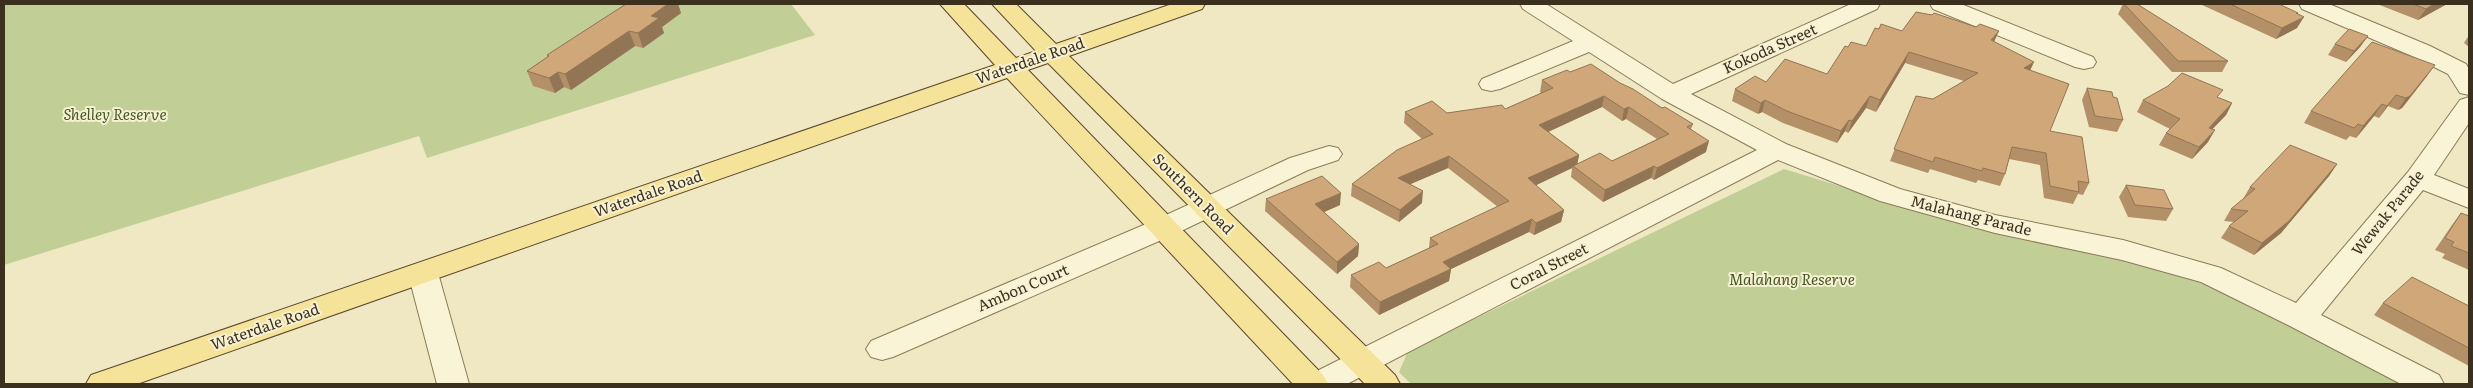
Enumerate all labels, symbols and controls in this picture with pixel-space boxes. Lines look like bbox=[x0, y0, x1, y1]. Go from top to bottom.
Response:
street label: Kokoda Street bbox=[1719, 17, 1820, 79]
street label: Waterdale Road bbox=[972, 30, 1087, 89]
park label: Shelley Reserve bbox=[63, 102, 167, 125]
street label: Southern Road bbox=[1148, 147, 1240, 239]
street label: Waterdale Road bbox=[590, 163, 705, 222]
street label: Wewak Parade bbox=[2345, 164, 2429, 260]
street label: Malahang Parade bbox=[1908, 188, 2034, 241]
street label: Coral Street bbox=[1505, 236, 1592, 295]
street label: Ambon Court bbox=[973, 257, 1072, 316]
park label: Malahang Reserve bbox=[1729, 267, 1855, 290]
street label: Waterdale Road bbox=[207, 296, 322, 355]

